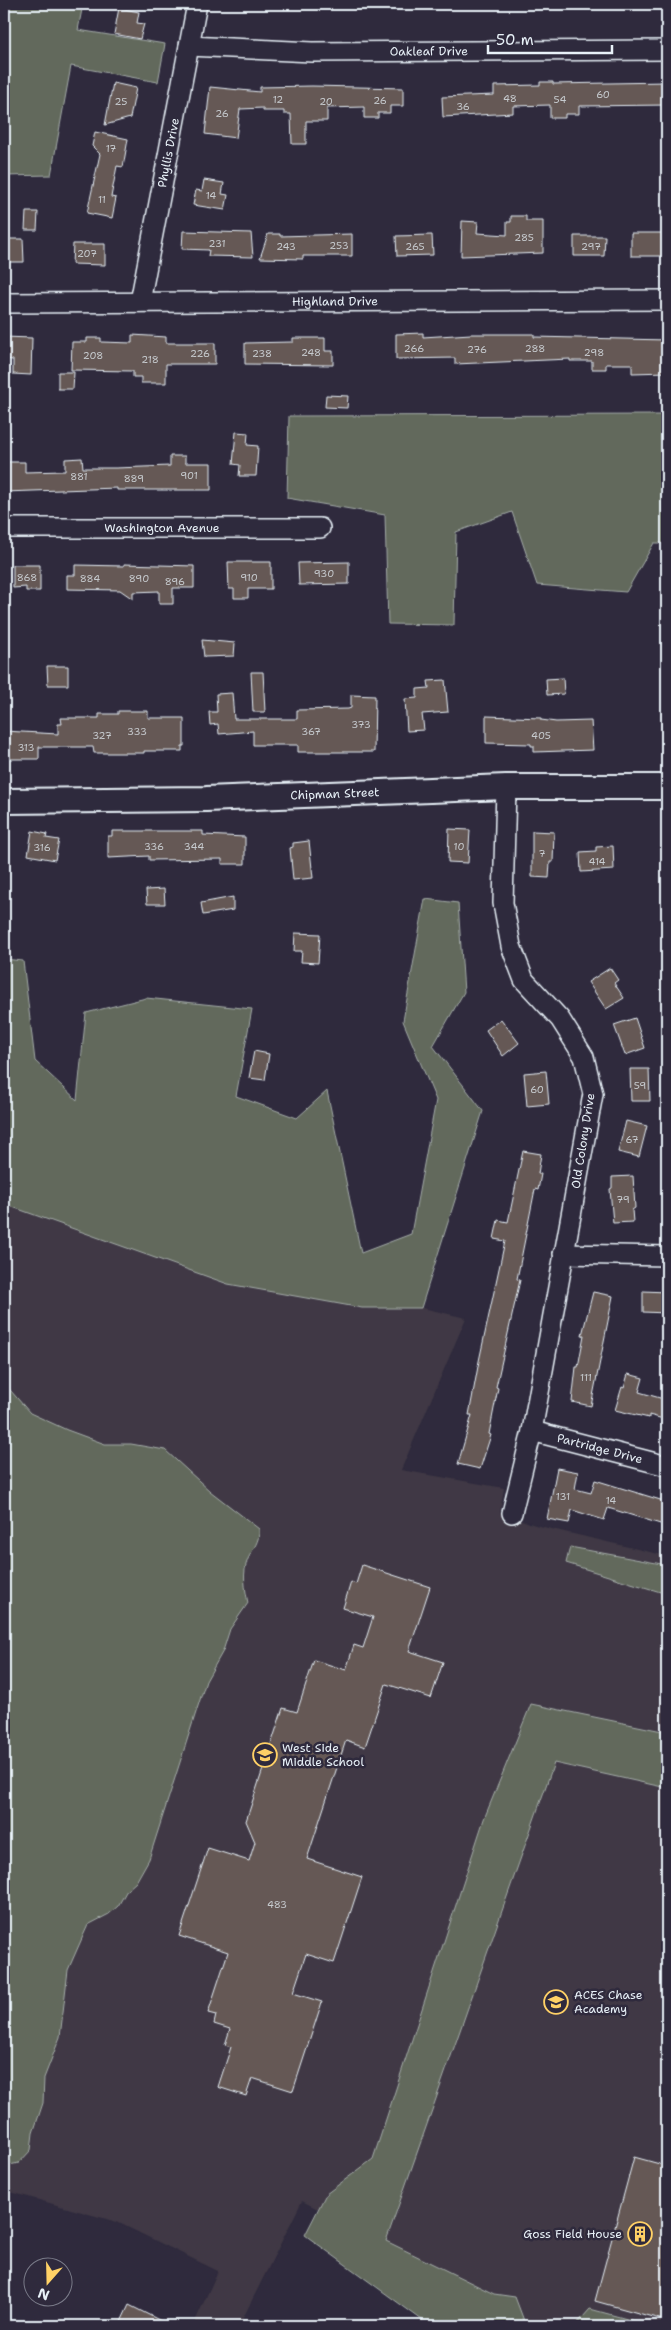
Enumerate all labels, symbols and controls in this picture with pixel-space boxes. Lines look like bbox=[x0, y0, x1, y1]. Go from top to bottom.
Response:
scale bar bbox=[488, 22, 612, 54]
text: 50 m bbox=[496, 30, 534, 50]
street label: Oakleaf Drive bbox=[390, 43, 468, 60]
house number: 60 bbox=[596, 88, 610, 101]
house number: 48 bbox=[503, 92, 517, 105]
house number: 12 bbox=[273, 93, 283, 106]
house number: 54 bbox=[554, 93, 566, 106]
house number: 26 bbox=[373, 94, 387, 107]
house number: 25 bbox=[115, 95, 127, 108]
house number: 20 bbox=[319, 95, 333, 108]
house number: 36 bbox=[456, 100, 470, 113]
house number: 26 bbox=[215, 107, 229, 120]
street label: Phyllis Drive bbox=[154, 116, 183, 189]
house number: 17 bbox=[106, 142, 116, 155]
house number: 14 bbox=[206, 189, 216, 202]
house number: 11 bbox=[98, 193, 106, 206]
house number: 285 bbox=[514, 231, 534, 244]
house number: 231 bbox=[208, 237, 226, 250]
house number: 253 bbox=[329, 239, 349, 252]
house number: 243 bbox=[276, 240, 296, 253]
house number: 265 bbox=[405, 240, 425, 253]
house number: 297 bbox=[581, 240, 601, 253]
house number: 207 bbox=[77, 247, 97, 260]
street label: Highland Drive bbox=[292, 293, 378, 310]
house number: 266 bbox=[404, 342, 424, 355]
house number: 288 bbox=[525, 342, 545, 355]
house number: 276 bbox=[467, 343, 487, 356]
house number: 248 bbox=[301, 346, 321, 359]
house number: 298 bbox=[584, 346, 604, 359]
house number: 226 bbox=[190, 347, 210, 360]
house number: 238 bbox=[252, 347, 272, 360]
house number: 208 bbox=[83, 349, 103, 362]
house number: 218 bbox=[141, 353, 159, 366]
house number: 901 bbox=[180, 469, 198, 482]
house number: 881 bbox=[70, 470, 88, 483]
house number: 889 bbox=[124, 472, 144, 485]
street label: Washington Avenue bbox=[104, 520, 220, 536]
house number: 930 bbox=[314, 567, 334, 580]
house number: 868 bbox=[17, 571, 37, 584]
house number: 910 bbox=[240, 571, 258, 584]
house number: 884 bbox=[80, 572, 100, 585]
house number: 890 bbox=[129, 572, 149, 585]
house number: 896 bbox=[165, 575, 185, 588]
house number: 373 bbox=[351, 718, 371, 731]
house number: 333 bbox=[127, 725, 147, 738]
house number: 367 bbox=[301, 725, 321, 738]
house number: 327 bbox=[92, 729, 112, 742]
house number: 405 bbox=[531, 729, 551, 742]
house number: 313 bbox=[17, 741, 35, 754]
street label: Chipman Street bbox=[290, 784, 380, 804]
house number: 336 bbox=[144, 840, 164, 853]
house number: 344 bbox=[184, 840, 204, 853]
house number: 10 bbox=[454, 840, 464, 853]
house number: 316 bbox=[33, 841, 51, 854]
house number: 7 bbox=[539, 847, 546, 860]
house number: 414 bbox=[588, 855, 606, 868]
house number: 59 bbox=[634, 1079, 646, 1092]
house number: 60 bbox=[530, 1083, 544, 1096]
street label: Old Colony Drive bbox=[568, 1092, 598, 1190]
house number: 67 bbox=[626, 1133, 638, 1146]
house number: 79 bbox=[616, 1193, 630, 1206]
house number: 111 bbox=[580, 1371, 592, 1384]
street label: Partridge Drive bbox=[555, 1430, 644, 1467]
house number: 131 bbox=[556, 1490, 570, 1503]
house number: 14 bbox=[606, 1494, 616, 1507]
place label: West Side Middle School bbox=[282, 1740, 364, 1770]
school or university icon: West Side Middle School bbox=[252, 1742, 278, 1768]
house number: 483 bbox=[267, 1898, 287, 1911]
place label: ACES Chase Academy bbox=[574, 1987, 643, 2017]
school or university icon: ACES Chase Academy bbox=[543, 1989, 569, 2015]
building icon: Goss Field House bbox=[627, 2221, 653, 2247]
place label: Goss Field House bbox=[523, 2226, 622, 2242]
north arrow bbox=[22, 2258, 72, 2308]
text: N bbox=[35, 2284, 52, 2305]

